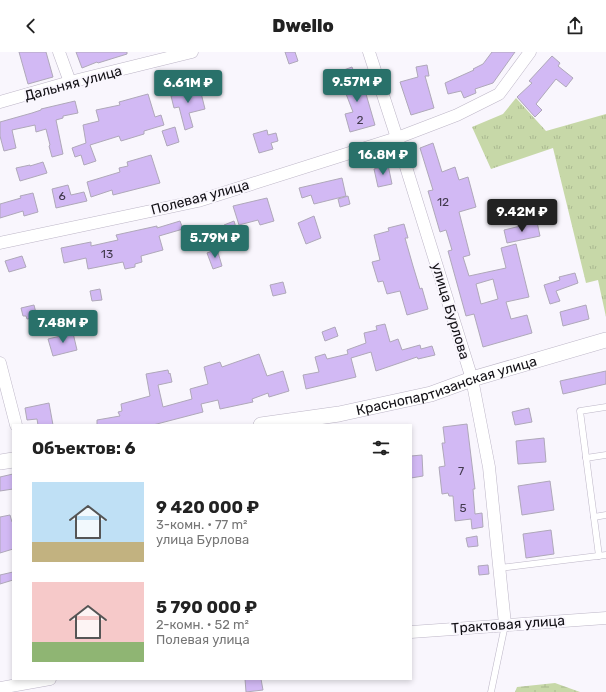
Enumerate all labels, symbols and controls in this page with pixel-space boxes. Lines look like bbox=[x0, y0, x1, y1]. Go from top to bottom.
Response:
icon: back bbox=[20, 15, 42, 37]
text: Dwello bbox=[272, 15, 334, 37]
icon: share bbox=[564, 15, 586, 37]
street label: Дальняя улица bbox=[23, 62, 124, 105]
pin: 9.57M ₽ bbox=[320, 69, 394, 103]
pin: 6.61M ₽ bbox=[151, 70, 225, 104]
text: 9.57M ₽ bbox=[332, 74, 382, 89]
text: 6.61M ₽ bbox=[163, 75, 213, 90]
house number: 2 bbox=[356, 113, 364, 127]
pin: 16.8M ₽ bbox=[346, 142, 420, 176]
text: 16.8M ₽ bbox=[358, 147, 408, 162]
street label: Полевая улица bbox=[149, 176, 251, 219]
house number: 6 bbox=[58, 189, 66, 203]
house number: 12 bbox=[437, 195, 449, 209]
pin: 9.42M ₽ bbox=[485, 199, 559, 233]
text: 9.42M ₽ bbox=[496, 204, 548, 219]
pin: 5.79M ₽ bbox=[178, 225, 252, 259]
text: 5.79M ₽ bbox=[190, 230, 240, 245]
house number: 13 bbox=[101, 247, 113, 261]
street label: улица Бурлова bbox=[428, 261, 473, 362]
pin: 7.48M ₽ bbox=[26, 310, 100, 344]
text: 7.48M ₽ bbox=[38, 315, 88, 330]
street label: Краснопартизанская улица bbox=[354, 353, 539, 419]
icon: filters bbox=[370, 437, 392, 459]
text: Объектов: 6 bbox=[32, 438, 136, 458]
house number: 7 bbox=[458, 464, 464, 478]
text: 9 420 000 ₽ bbox=[156, 497, 259, 517]
icon: home bbox=[64, 498, 112, 546]
house number: 5 bbox=[459, 501, 467, 515]
text: 3-комн. · 77 m² bbox=[156, 517, 247, 532]
text: улица Бурлова bbox=[156, 532, 249, 547]
text: 5 790 000 ₽ bbox=[156, 597, 257, 617]
icon: home bbox=[64, 598, 112, 646]
street label: Трактовая улица bbox=[451, 612, 565, 637]
text: 2-комн. · 52 m² bbox=[156, 617, 249, 632]
text: Полевая улица bbox=[156, 632, 250, 647]

